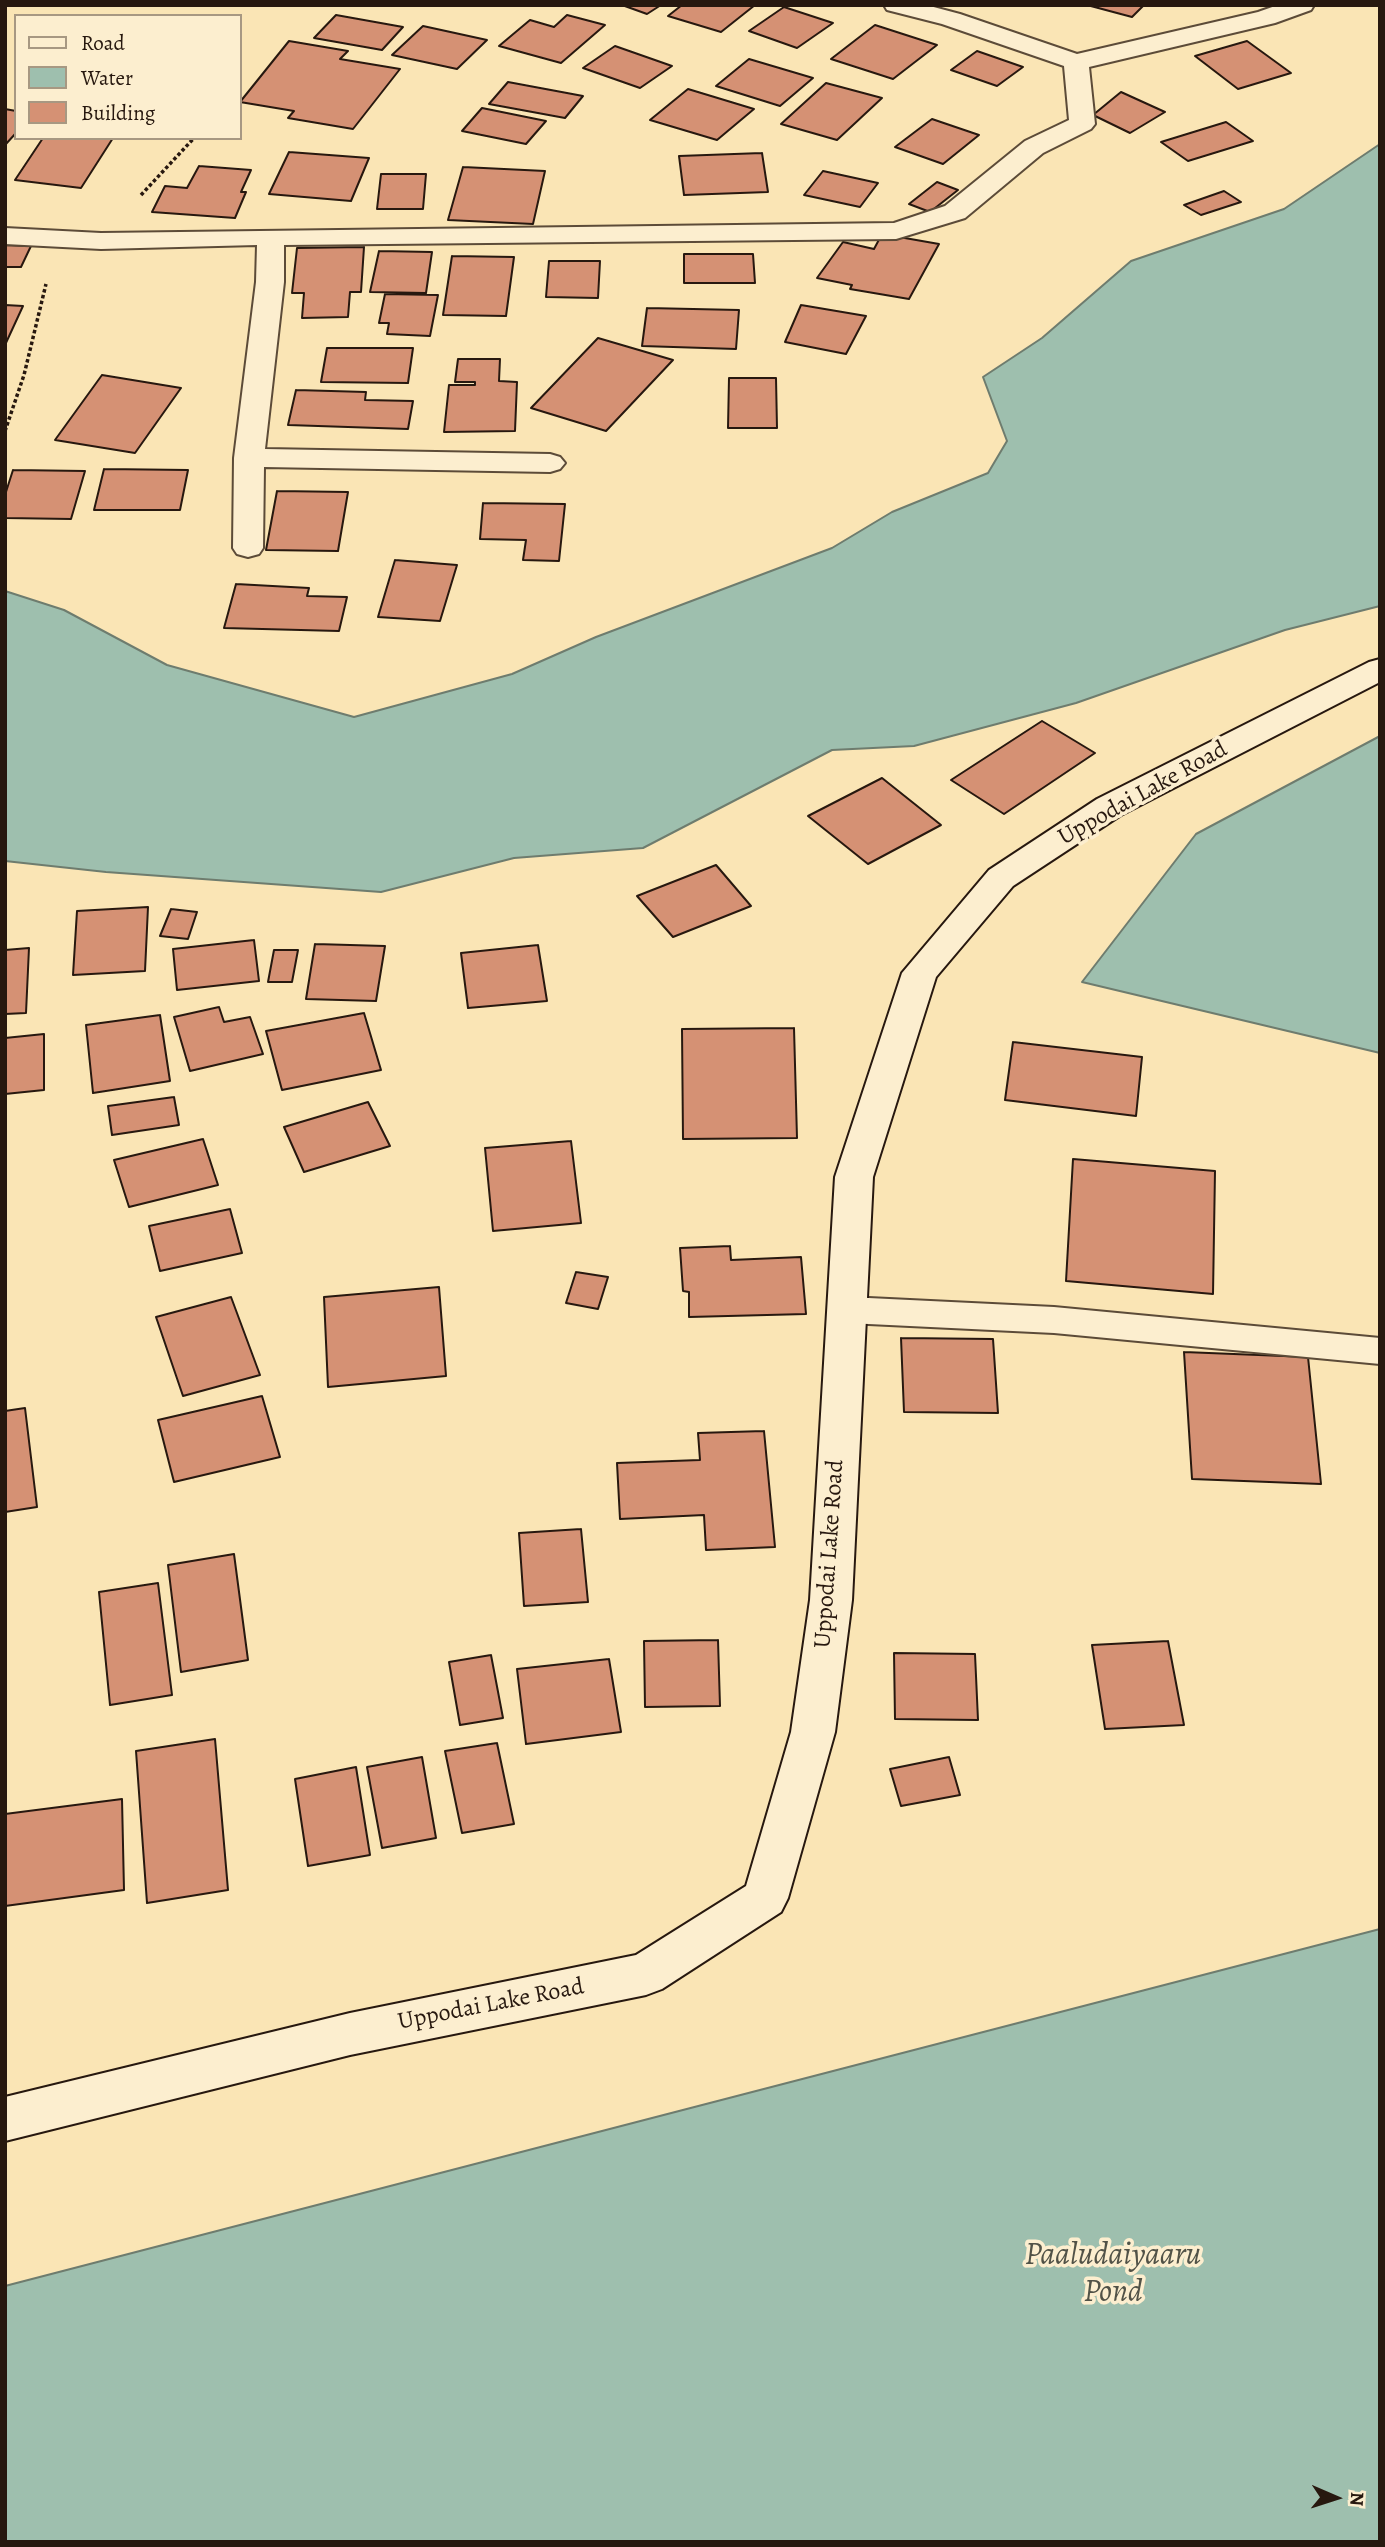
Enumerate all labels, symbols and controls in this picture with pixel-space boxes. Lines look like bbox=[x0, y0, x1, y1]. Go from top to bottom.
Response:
legend bbox=[14, 14, 242, 140]
text: Road bbox=[81, 29, 125, 57]
text: Water bbox=[81, 64, 133, 92]
text: Building bbox=[81, 99, 155, 127]
street label: Uppodai Lake Road bbox=[1053, 736, 1233, 852]
street label: Uppodai Lake Road bbox=[809, 1459, 851, 1649]
street label: Uppodai Lake Road bbox=[395, 1973, 587, 2037]
water label: Paaludaiyaaru Pond bbox=[1025, 2237, 1201, 2312]
north arrow bbox=[1301, 2463, 1371, 2533]
text: N bbox=[1344, 2492, 1370, 2507]

